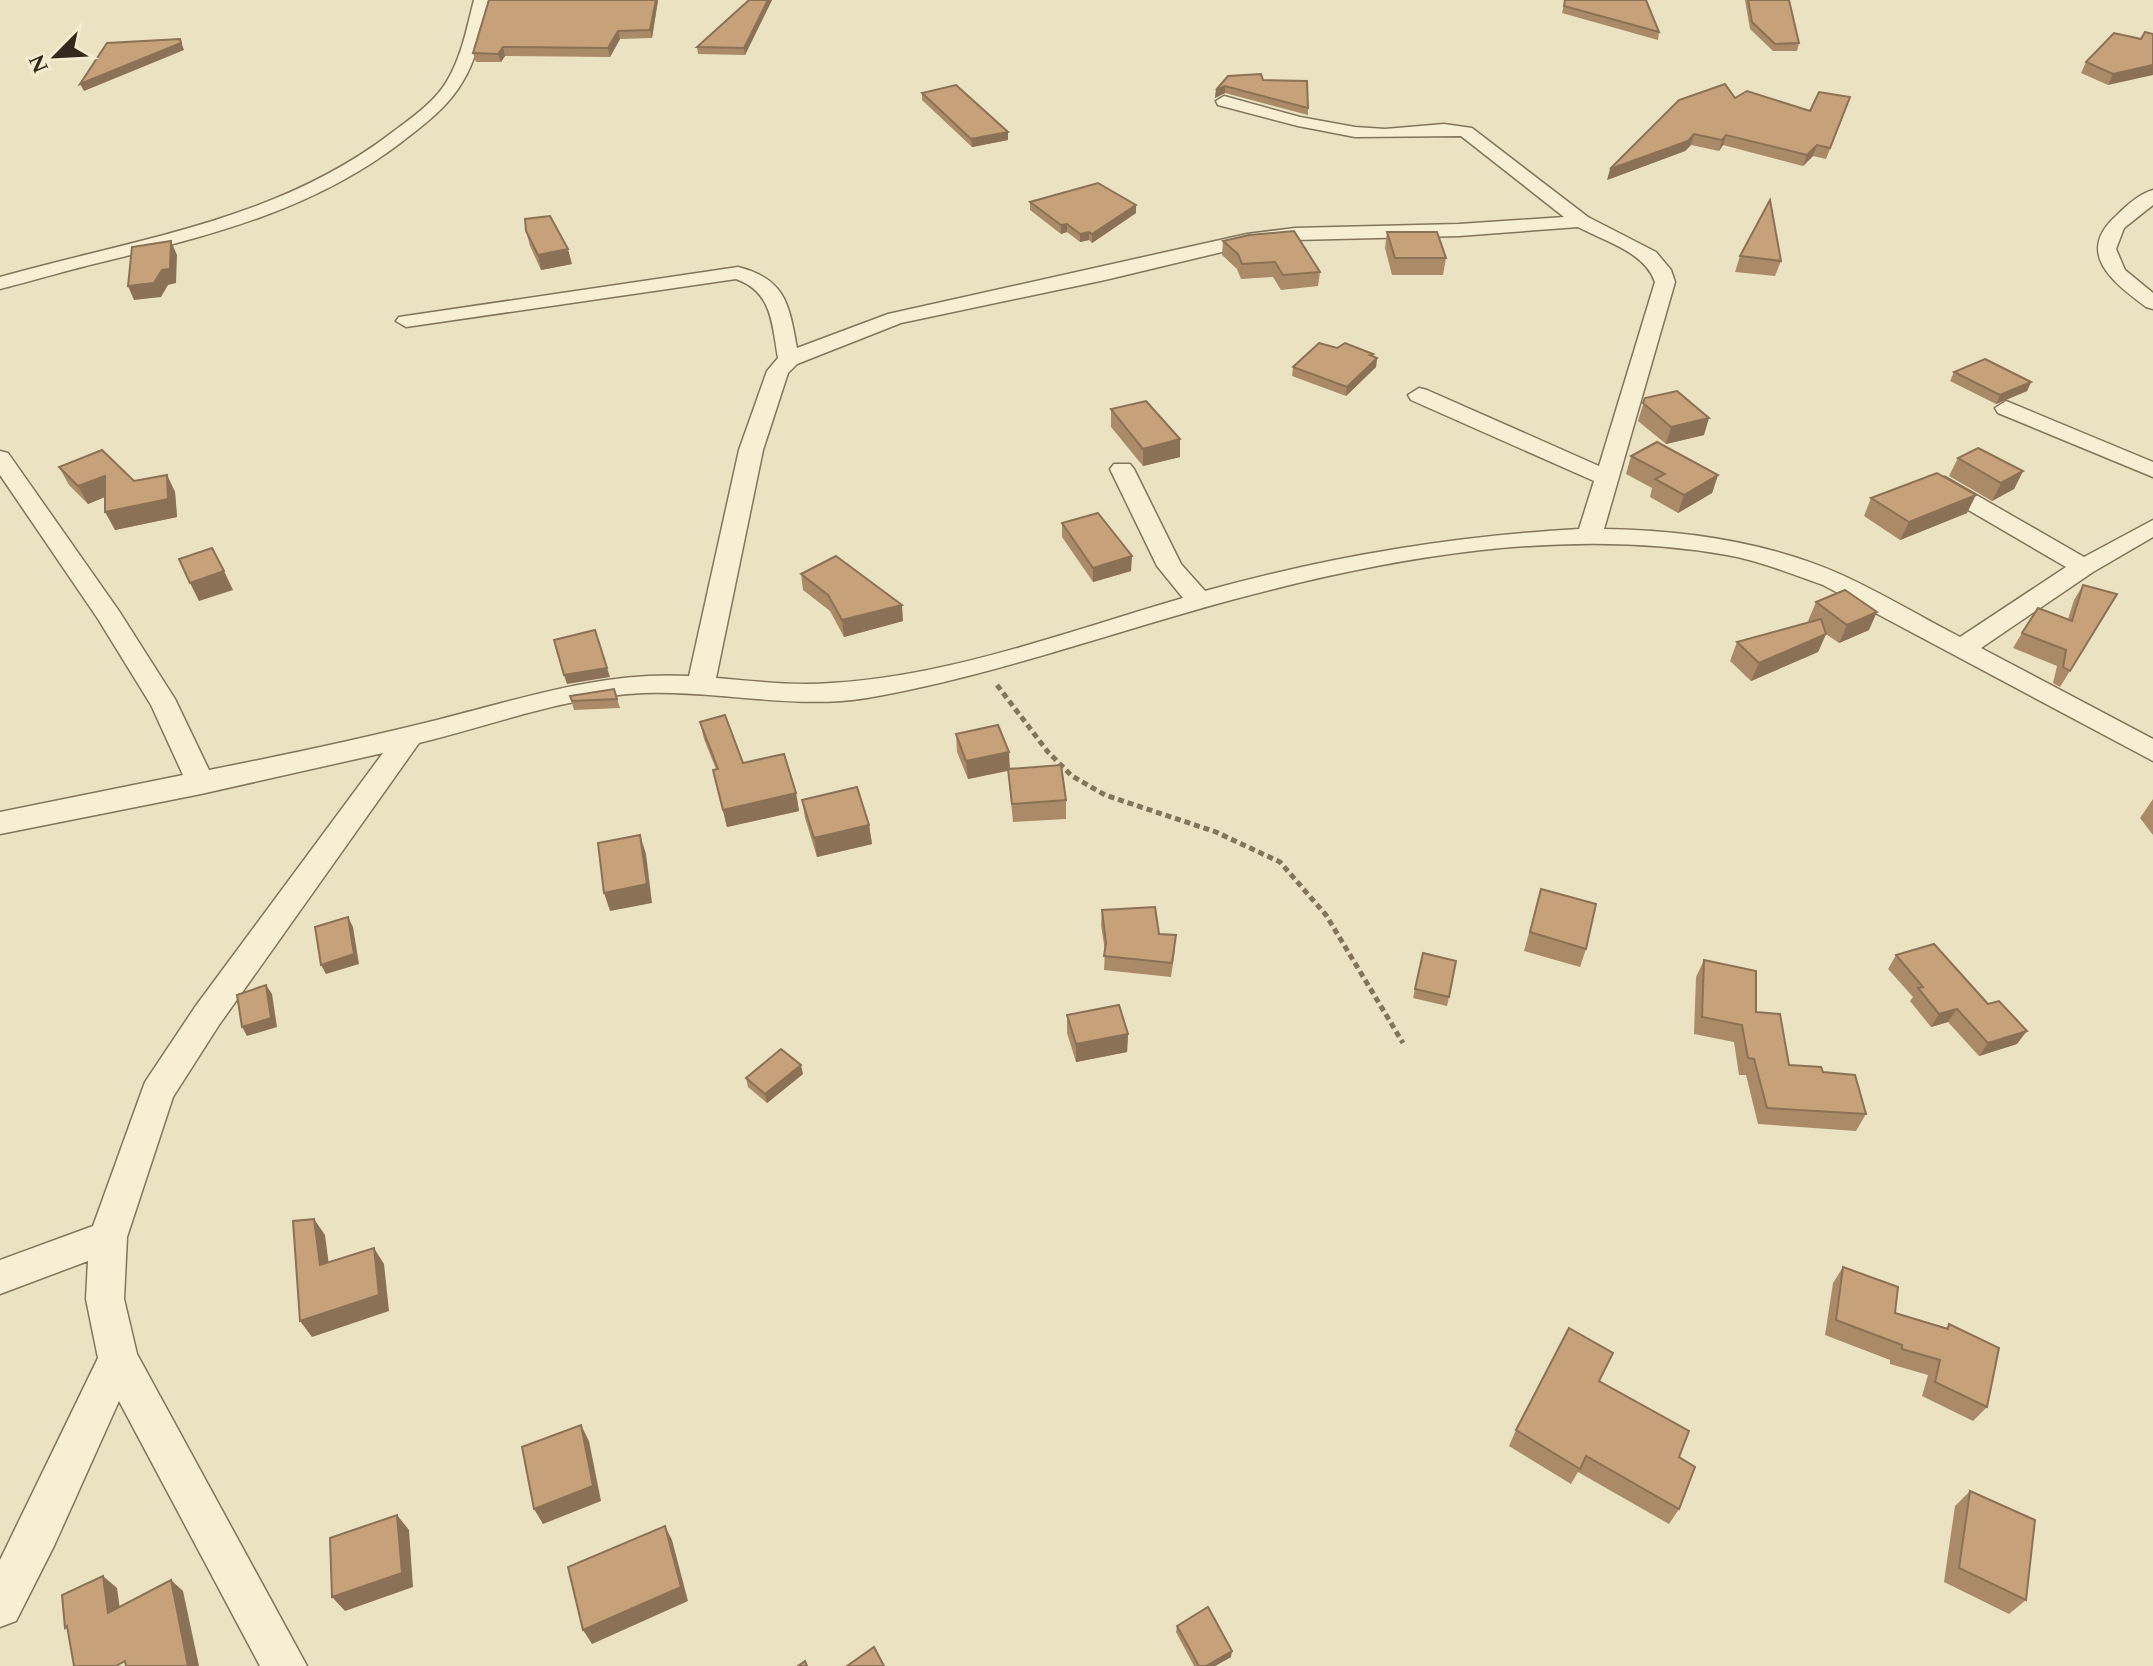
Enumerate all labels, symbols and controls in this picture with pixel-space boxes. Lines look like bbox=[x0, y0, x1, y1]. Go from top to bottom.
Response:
north arrow bbox=[16, 16, 96, 96]
text: N bbox=[20, 49, 58, 78]

